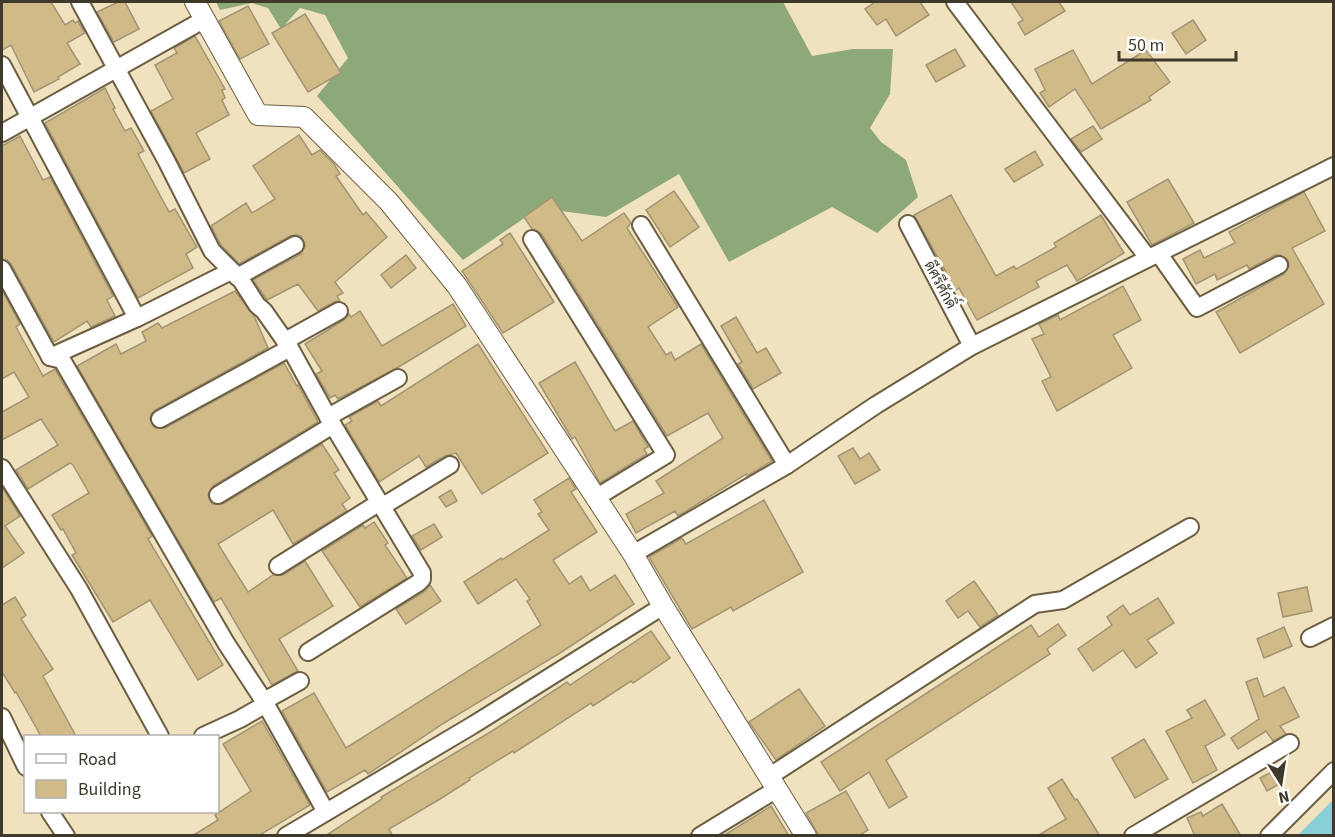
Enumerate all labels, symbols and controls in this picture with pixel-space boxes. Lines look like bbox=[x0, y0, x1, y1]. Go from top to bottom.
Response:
scale bar bbox=[1119, 24, 1236, 62]
text: 50 m bbox=[1128, 33, 1164, 58]
street label: ดีศรีศักดิ์ bbox=[919, 255, 966, 313]
legend bbox=[24, 735, 219, 813]
text: Road bbox=[78, 747, 117, 772]
north arrow bbox=[1251, 753, 1311, 813]
text: Building bbox=[78, 777, 141, 802]
text: N bbox=[1276, 785, 1291, 809]

